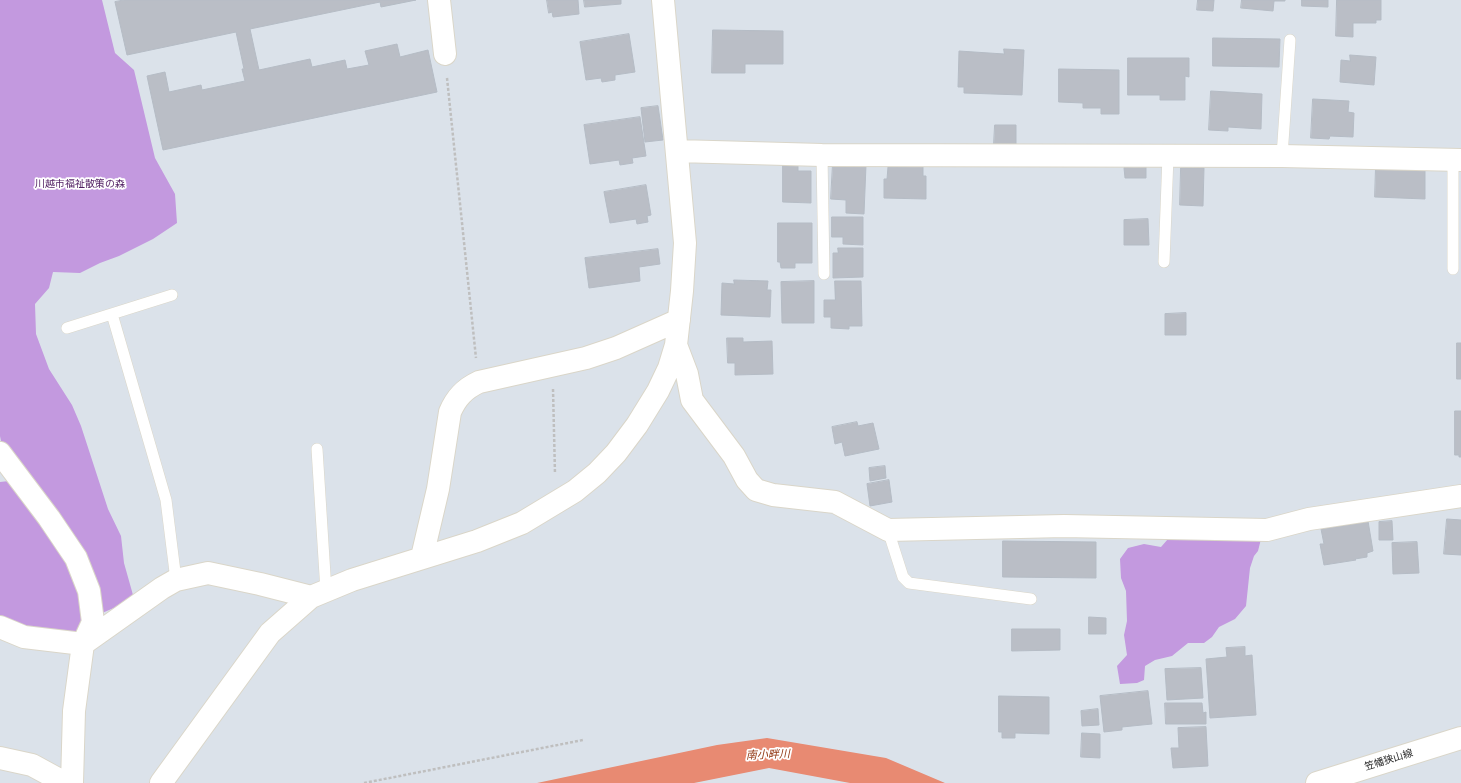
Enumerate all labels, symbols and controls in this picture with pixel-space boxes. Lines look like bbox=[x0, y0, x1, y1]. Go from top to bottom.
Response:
park label: 川越市福祉散策の森 bbox=[35, 179, 125, 191]
street label: 笠幡狭山線 bbox=[1363, 748, 1415, 774]
water label: 南小畔川 bbox=[746, 749, 790, 763]

